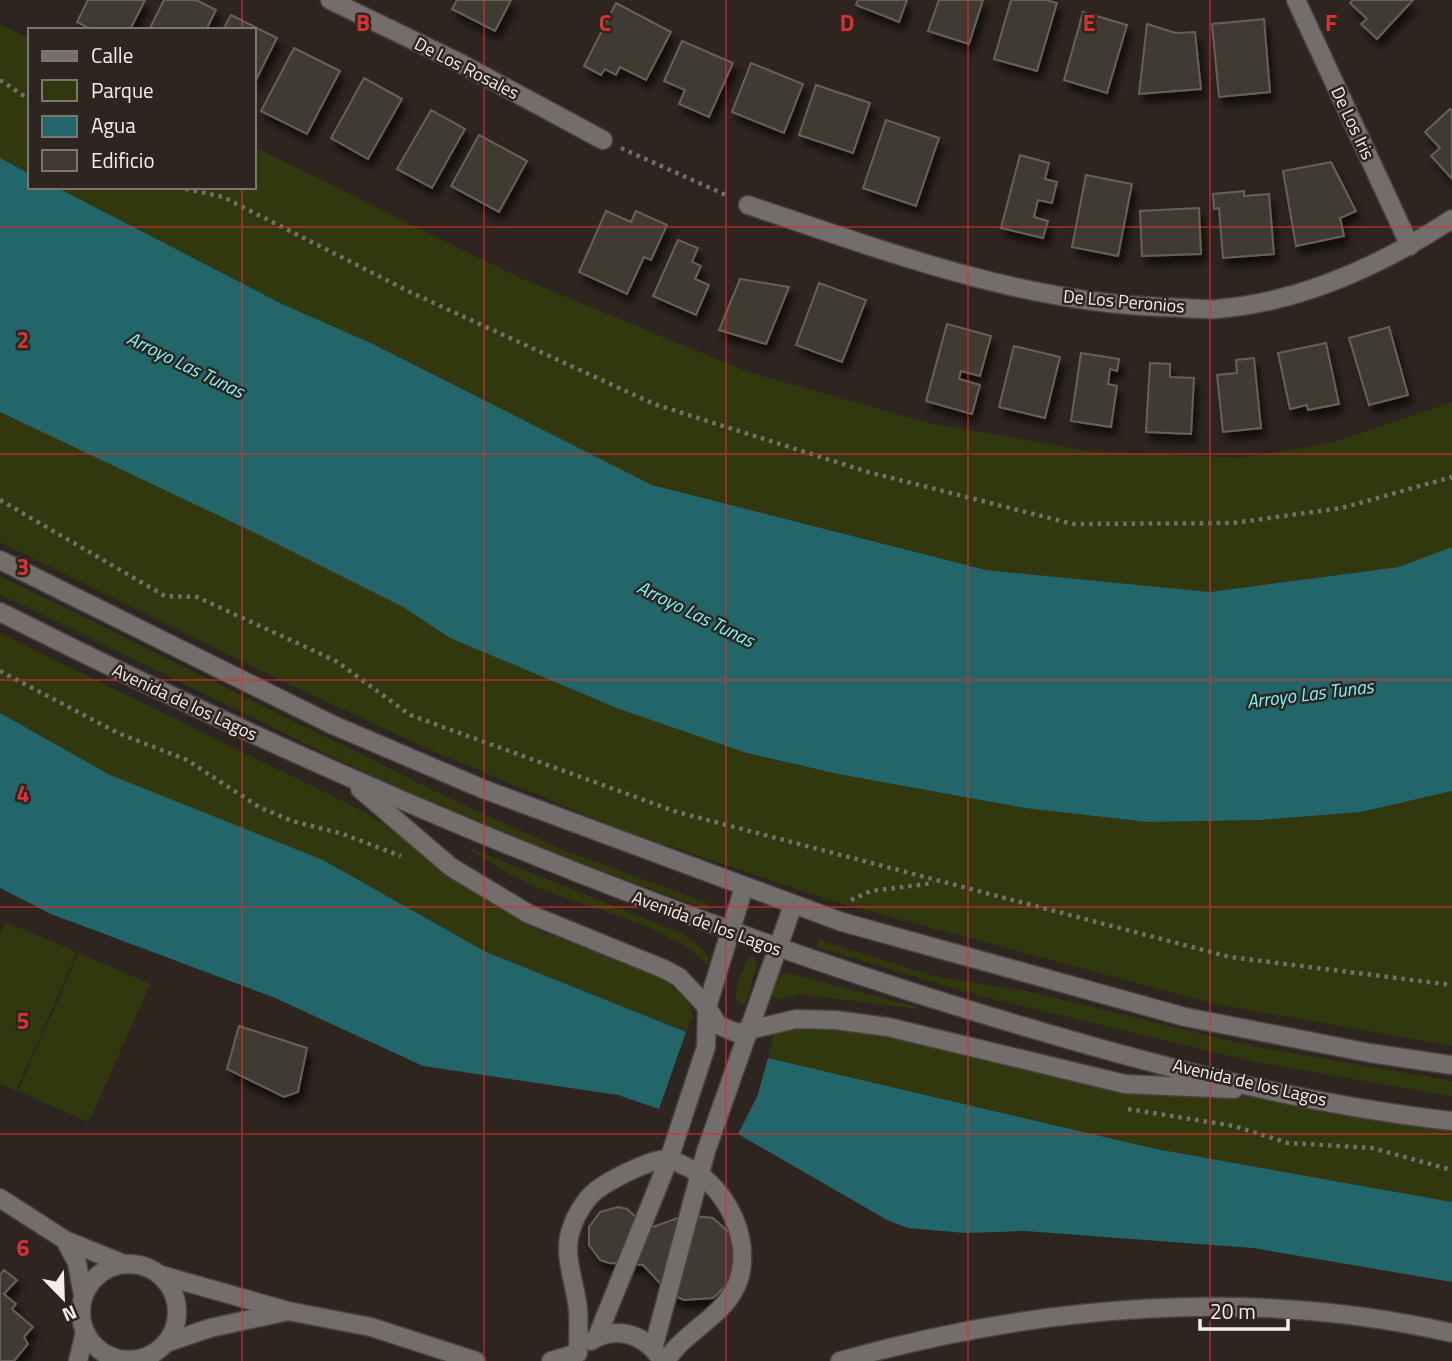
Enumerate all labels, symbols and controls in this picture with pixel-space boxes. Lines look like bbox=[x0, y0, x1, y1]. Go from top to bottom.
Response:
text: B bbox=[356, 5, 370, 40]
text: C bbox=[599, 5, 611, 40]
text: D bbox=[840, 5, 854, 40]
text: E bbox=[1083, 5, 1095, 40]
text: F bbox=[1325, 5, 1337, 40]
legend bbox=[28, 28, 256, 189]
street label: De Los Rosales bbox=[410, 30, 524, 106]
text: Calle bbox=[91, 39, 133, 71]
text: Parque bbox=[91, 74, 154, 106]
street label: De Los Iris bbox=[1324, 82, 1382, 164]
text: Agua bbox=[91, 109, 136, 141]
text: Edificio bbox=[91, 144, 155, 176]
street label: De Los Peronios bbox=[1062, 282, 1186, 320]
text: 2 bbox=[17, 322, 29, 357]
water label: Arroyo Las Tunas bbox=[122, 323, 251, 406]
text: 3 bbox=[17, 549, 29, 584]
water label: Arroyo Las Tunas bbox=[632, 572, 761, 655]
street label: Avenida de los Lagos bbox=[108, 656, 262, 748]
water label: Arroyo Las Tunas bbox=[1245, 671, 1377, 715]
text: 4 bbox=[17, 776, 29, 811]
street label: Avenida de los Lagos bbox=[628, 883, 786, 963]
text: 5 bbox=[17, 1003, 29, 1038]
street label: Avenida de los Lagos bbox=[1170, 1051, 1330, 1113]
text: 6 bbox=[17, 1230, 30, 1265]
north arrow bbox=[28, 1263, 98, 1333]
scale bar bbox=[1200, 1288, 1288, 1332]
text: 20 m bbox=[1210, 1295, 1256, 1327]
text: N bbox=[58, 1298, 82, 1330]

